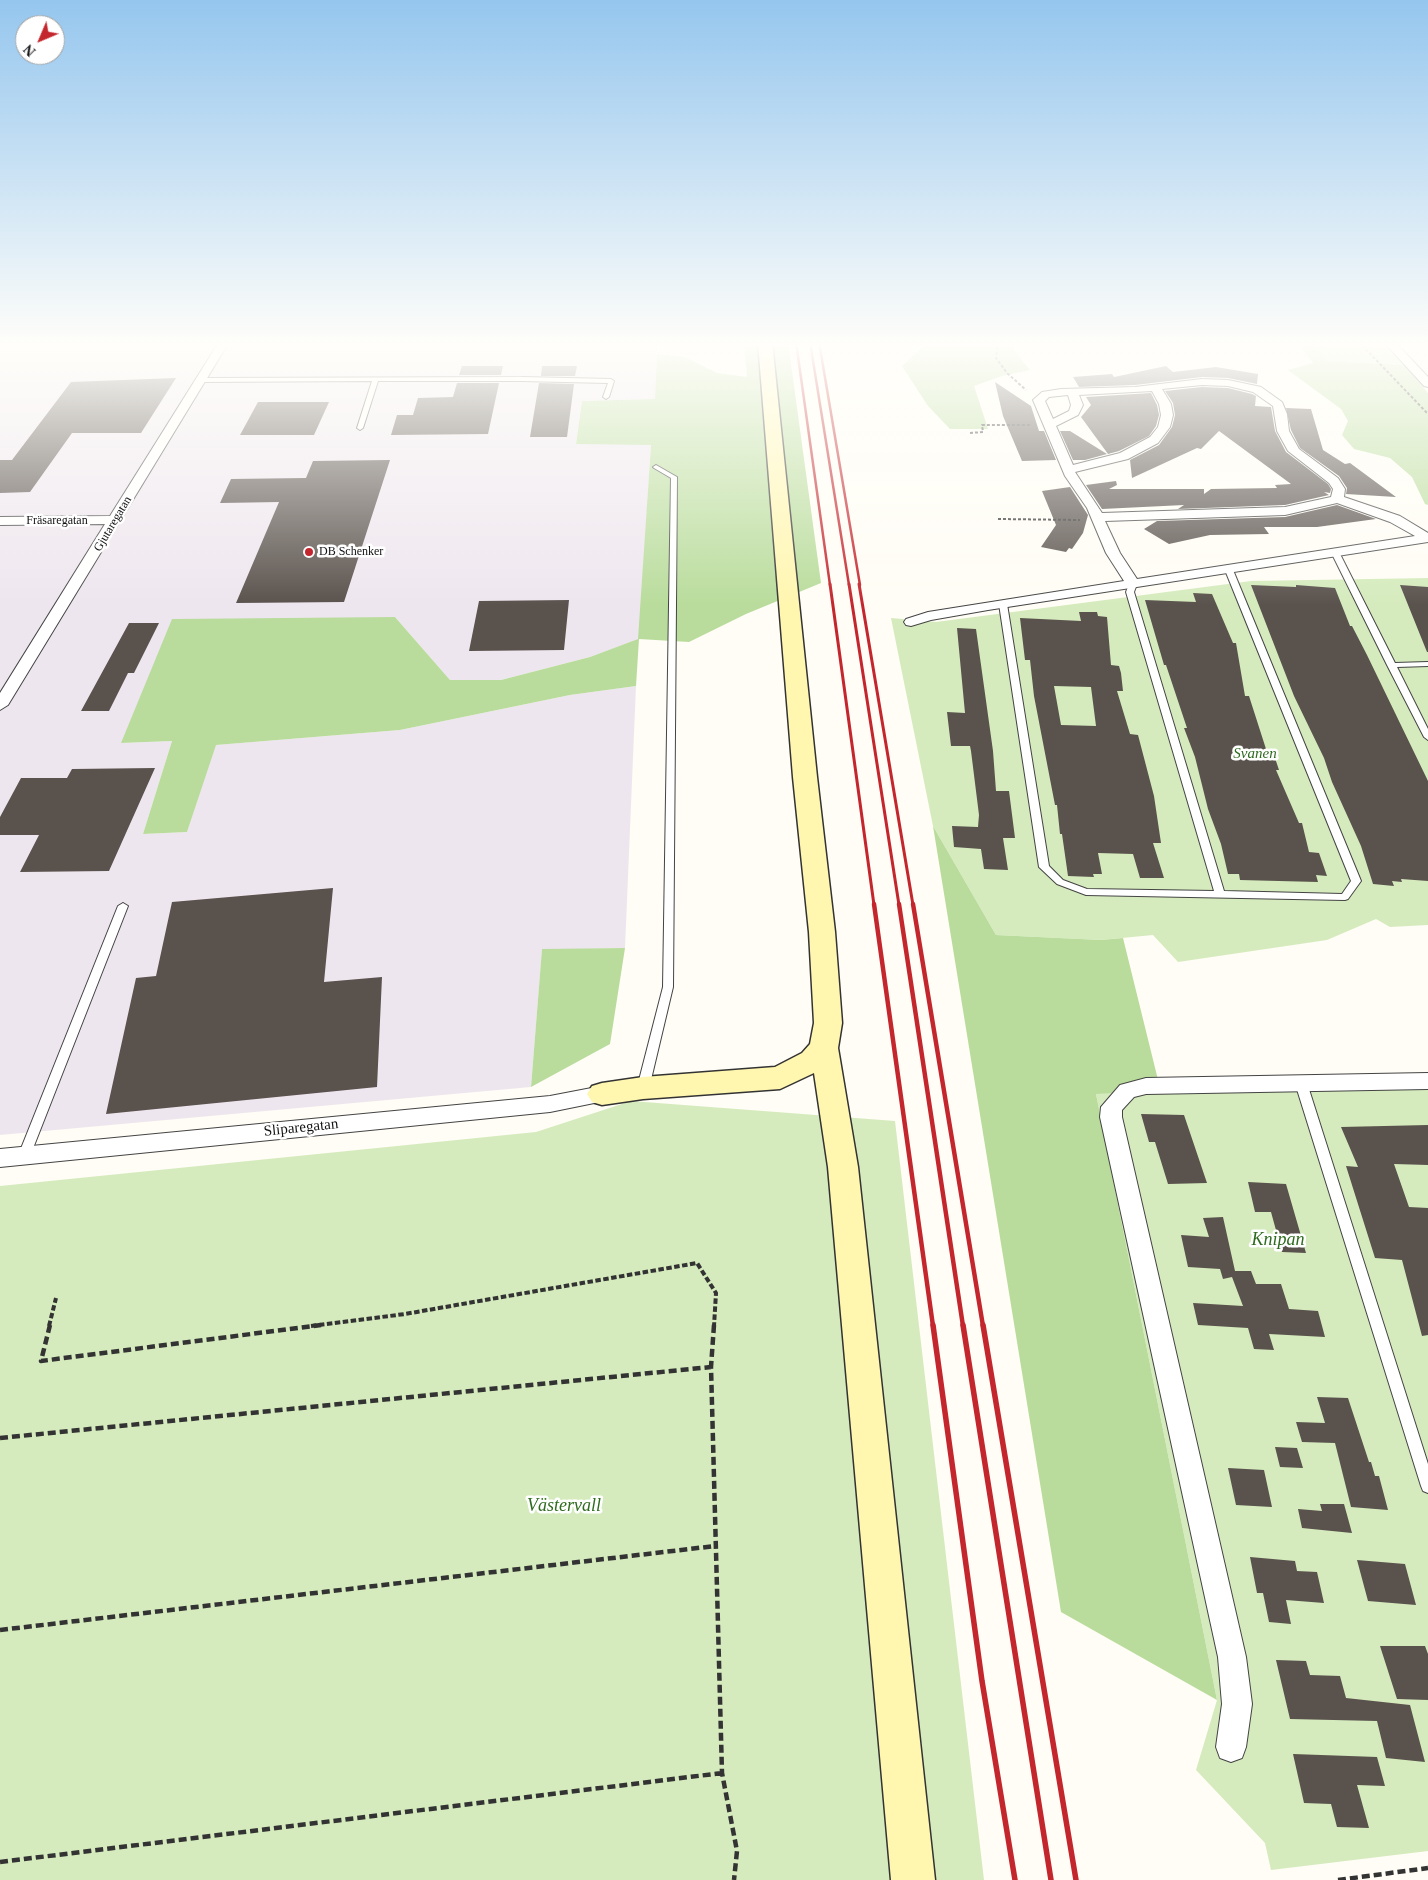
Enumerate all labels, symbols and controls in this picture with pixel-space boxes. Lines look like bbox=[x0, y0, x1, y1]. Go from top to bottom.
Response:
north arrow bbox=[15, 15, 65, 65]
text: N bbox=[21, 41, 39, 59]
street label: Gjutaregatan bbox=[91, 494, 135, 554]
street label: Fräsaregatan bbox=[26, 514, 88, 528]
place label: DB Schenker bbox=[319, 545, 383, 559]
marker: DB Schenker bbox=[303, 546, 315, 558]
park label: Svanen bbox=[1233, 745, 1277, 763]
street label: Sliparegatan bbox=[263, 1115, 339, 1141]
park label: Knipan bbox=[1251, 1229, 1305, 1251]
park label: Västervall bbox=[527, 1495, 601, 1517]

